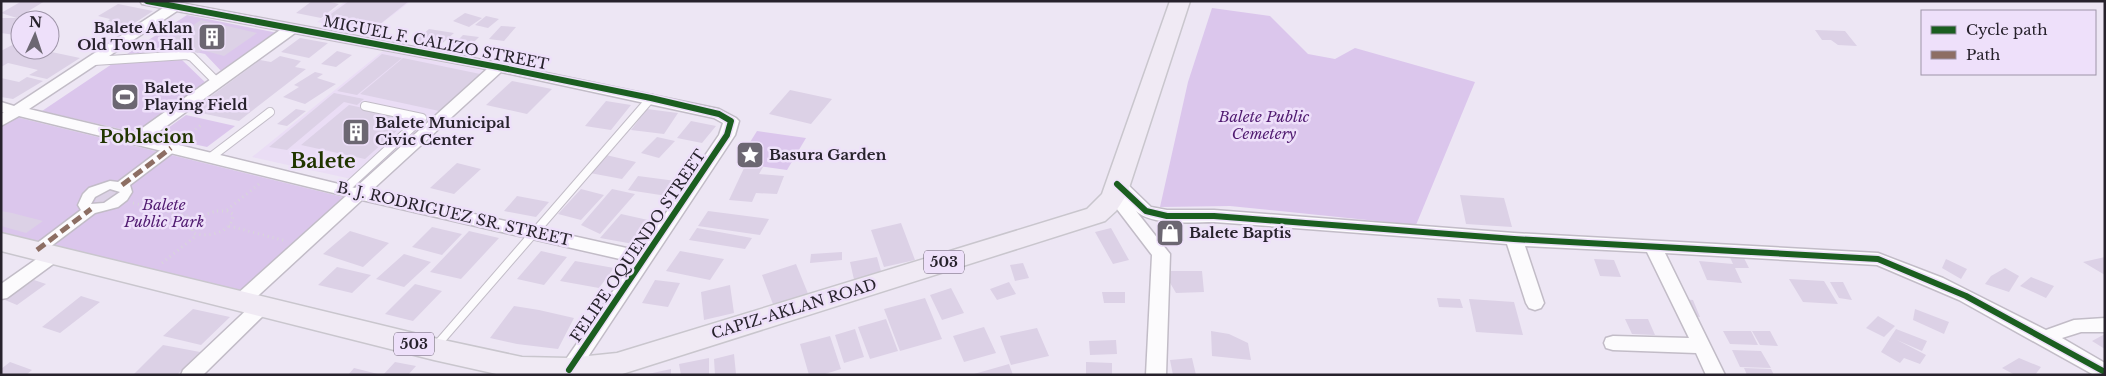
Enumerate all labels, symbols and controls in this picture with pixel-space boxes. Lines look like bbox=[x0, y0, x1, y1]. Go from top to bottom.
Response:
north arrow bbox=[10, 10, 60, 60]
legend bbox=[1921, 10, 2096, 75]
street label: MIGUEL F. CALIZO STREET bbox=[322, 11, 550, 74]
text: N bbox=[29, 13, 43, 31]
place label: Balete Aklan Old Town Hall bbox=[77, 18, 194, 54]
text: Cycle path bbox=[1966, 20, 2048, 39]
building icon: Balete Aklan Old Town Hall bbox=[197, 22, 227, 52]
text: Path bbox=[1966, 45, 2000, 64]
place label: Balete Playing Field bbox=[144, 78, 248, 114]
sports icon: Balete Playing Field bbox=[110, 82, 140, 112]
park label: Balete Public Cemetery bbox=[1218, 107, 1310, 143]
place label: Balete Municipal Civic Center bbox=[375, 113, 511, 149]
building icon: Balete Municipal Civic Center bbox=[341, 117, 371, 147]
district label: Poblacion bbox=[100, 126, 194, 148]
place icon: Basura Garden bbox=[735, 140, 765, 170]
place label: Basura Garden bbox=[769, 145, 887, 164]
street label: FELIPE OQUENDO STREET bbox=[566, 146, 709, 346]
district label: Balete bbox=[290, 149, 356, 173]
street label: B. J. RODRIGUEZ SR. STREET bbox=[335, 177, 573, 250]
park label: Balete Public Park bbox=[123, 195, 204, 231]
shop icon: Balete Baptis bbox=[1155, 218, 1185, 248]
place label: Balete Baptis bbox=[1189, 223, 1291, 242]
road number: 503 bbox=[924, 250, 964, 274]
street label: CAPIZ-AKLAN ROAD bbox=[709, 274, 879, 343]
road number: 503 bbox=[394, 332, 434, 356]

